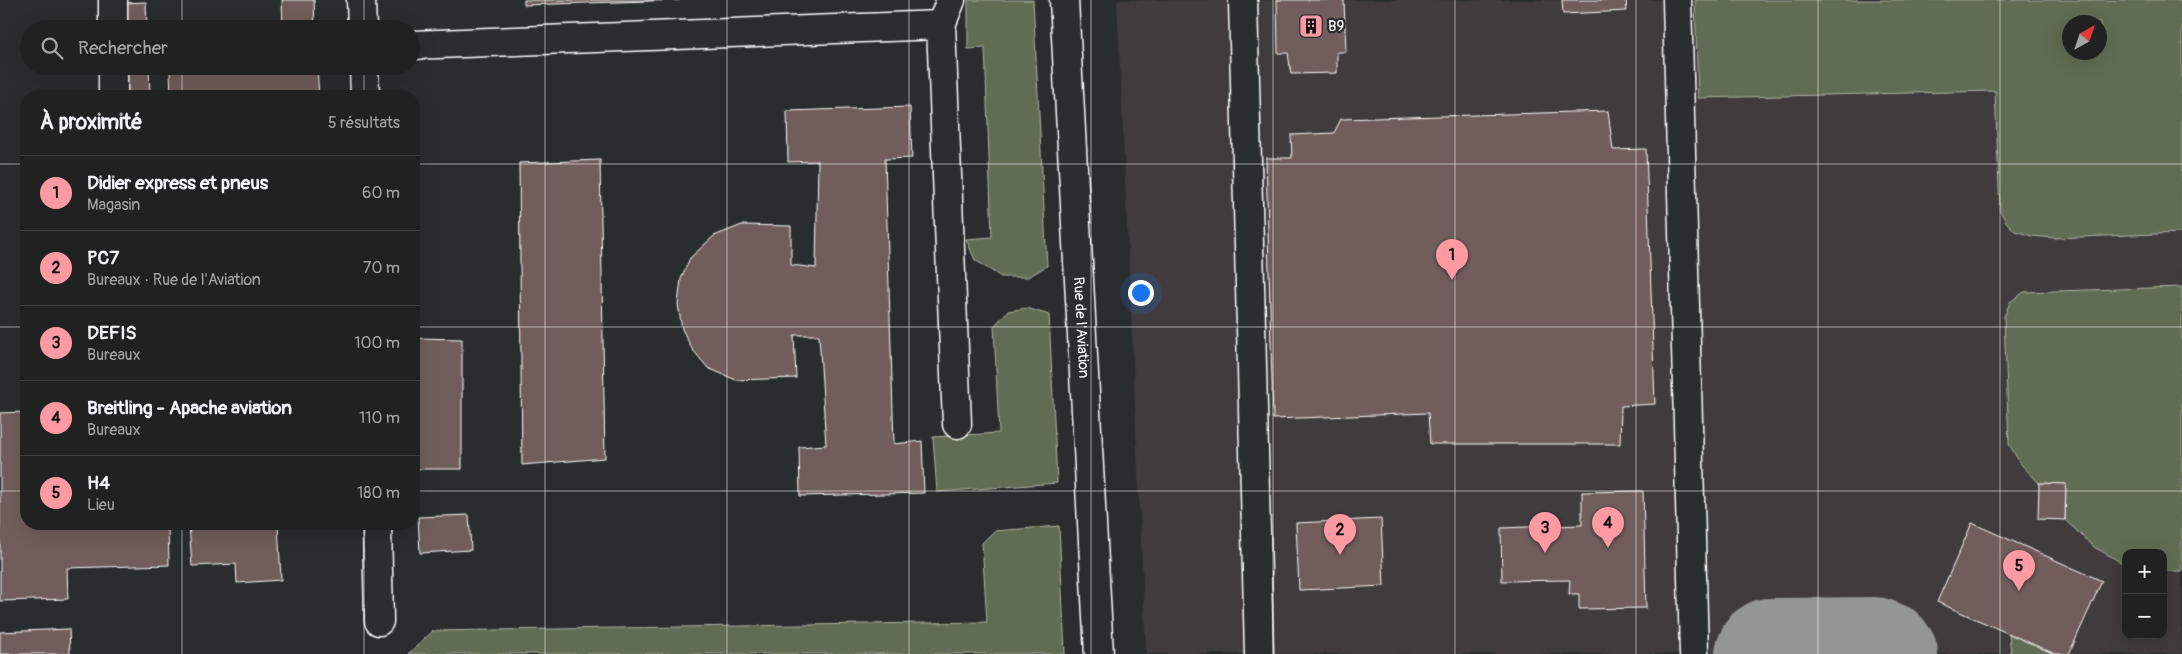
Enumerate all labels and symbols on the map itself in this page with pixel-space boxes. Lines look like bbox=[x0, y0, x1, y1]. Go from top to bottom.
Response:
building icon: B9 bbox=[1298, 13, 1324, 39]
north arrow bbox=[2062, 15, 2107, 60]
place label: B9 bbox=[1328, 17, 1344, 36]
pin: 1 bbox=[1436, 239, 1468, 280]
street label: Rue de l'Aviation bbox=[1069, 276, 1094, 379]
your location bbox=[1128, 280, 1154, 306]
pin: 4 bbox=[1592, 507, 1624, 548]
pin: 3 bbox=[1529, 512, 1561, 553]
pin: 2 bbox=[1324, 514, 1356, 555]
pin: 5 bbox=[2003, 550, 2035, 591]

